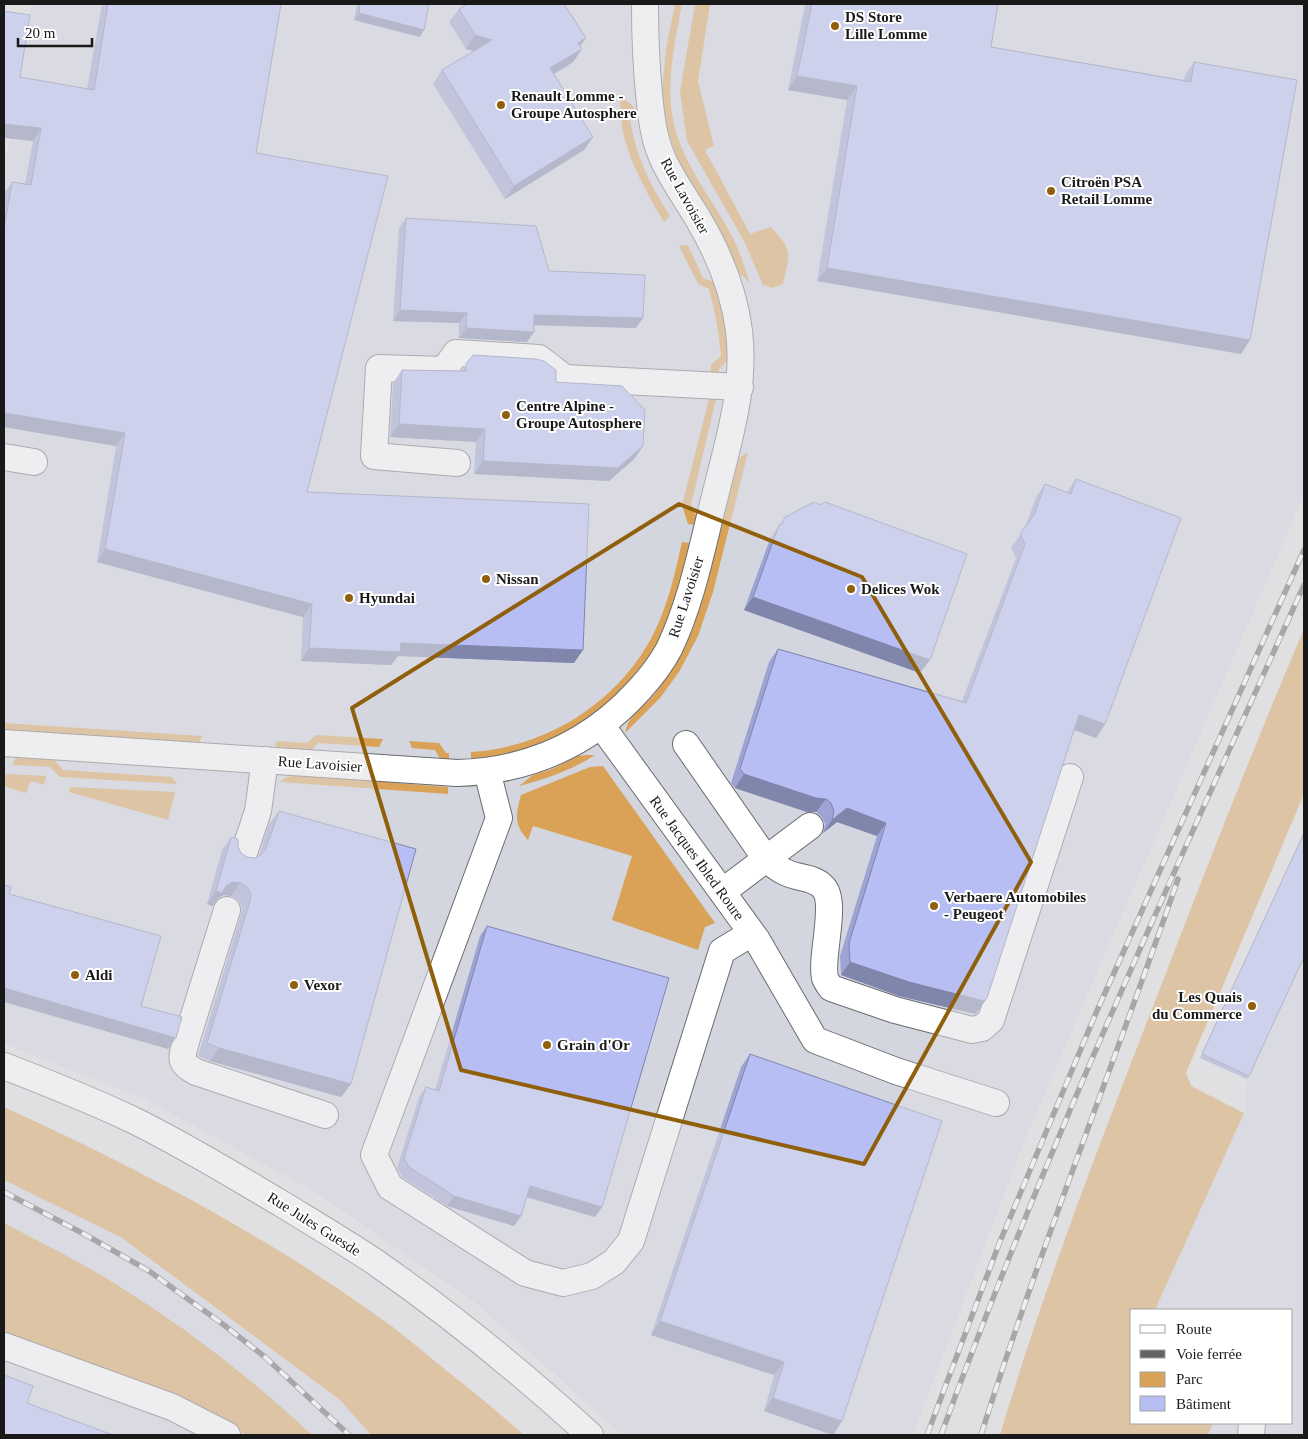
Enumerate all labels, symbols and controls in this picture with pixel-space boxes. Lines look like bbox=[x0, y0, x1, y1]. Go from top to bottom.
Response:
place label: DS Store Lille Lomme bbox=[845, 9, 927, 42]
scale bar bbox=[18, 15, 91, 47]
marker: DS Store Lille Lomme bbox=[829, 20, 841, 32]
text: 20 m bbox=[25, 25, 56, 41]
place label: Renault Lomme - Groupe Autosphere bbox=[511, 88, 637, 121]
marker: Renault Lomme - Groupe Autosphere bbox=[495, 99, 507, 111]
street label: Rue Lavoisier bbox=[658, 155, 712, 237]
place label: Citroën PSA Retail Lomme bbox=[1061, 174, 1153, 207]
marker: Citroën PSA Retail Lomme bbox=[1045, 185, 1057, 197]
place label: Centre Alpine - Groupe Autosphere bbox=[516, 398, 642, 431]
marker: Centre Alpine - Groupe Autosphere bbox=[500, 409, 512, 421]
street label: Rue Lavoisier bbox=[665, 554, 707, 640]
place label: Nissan bbox=[496, 571, 539, 587]
marker: Nissan bbox=[480, 573, 492, 585]
place label: Delices Wok bbox=[861, 581, 940, 597]
marker: Delices Wok bbox=[845, 583, 857, 595]
place label: Hyundai bbox=[359, 590, 415, 606]
marker: Hyundai bbox=[343, 592, 355, 604]
street label: Rue Lavoisier bbox=[277, 753, 363, 775]
street label: Rue Jacques Ibled Roure bbox=[647, 793, 748, 923]
place label: Verbaere Automobiles - Peugeot bbox=[944, 889, 1086, 922]
marker: Verbaere Automobiles - Peugeot bbox=[928, 900, 940, 912]
place label: Aldi bbox=[85, 967, 113, 983]
marker: Aldi bbox=[69, 969, 81, 981]
place label: Vexor bbox=[304, 977, 342, 993]
marker: Vexor bbox=[288, 979, 300, 991]
place label: Les Quais du Commerce bbox=[1152, 989, 1242, 1022]
marker: Les Quais du Commerce bbox=[1246, 1000, 1258, 1012]
place label: Grain d'Or bbox=[557, 1037, 630, 1053]
marker: Grain d'Or bbox=[541, 1039, 553, 1051]
street label: Rue Jules Guesde bbox=[265, 1189, 364, 1259]
legend bbox=[1130, 1309, 1293, 1424]
text: Route bbox=[1176, 1321, 1212, 1337]
text: Voie ferrée bbox=[1176, 1346, 1242, 1362]
text: Parc bbox=[1176, 1371, 1203, 1387]
text: Bâtiment bbox=[1176, 1396, 1232, 1412]

